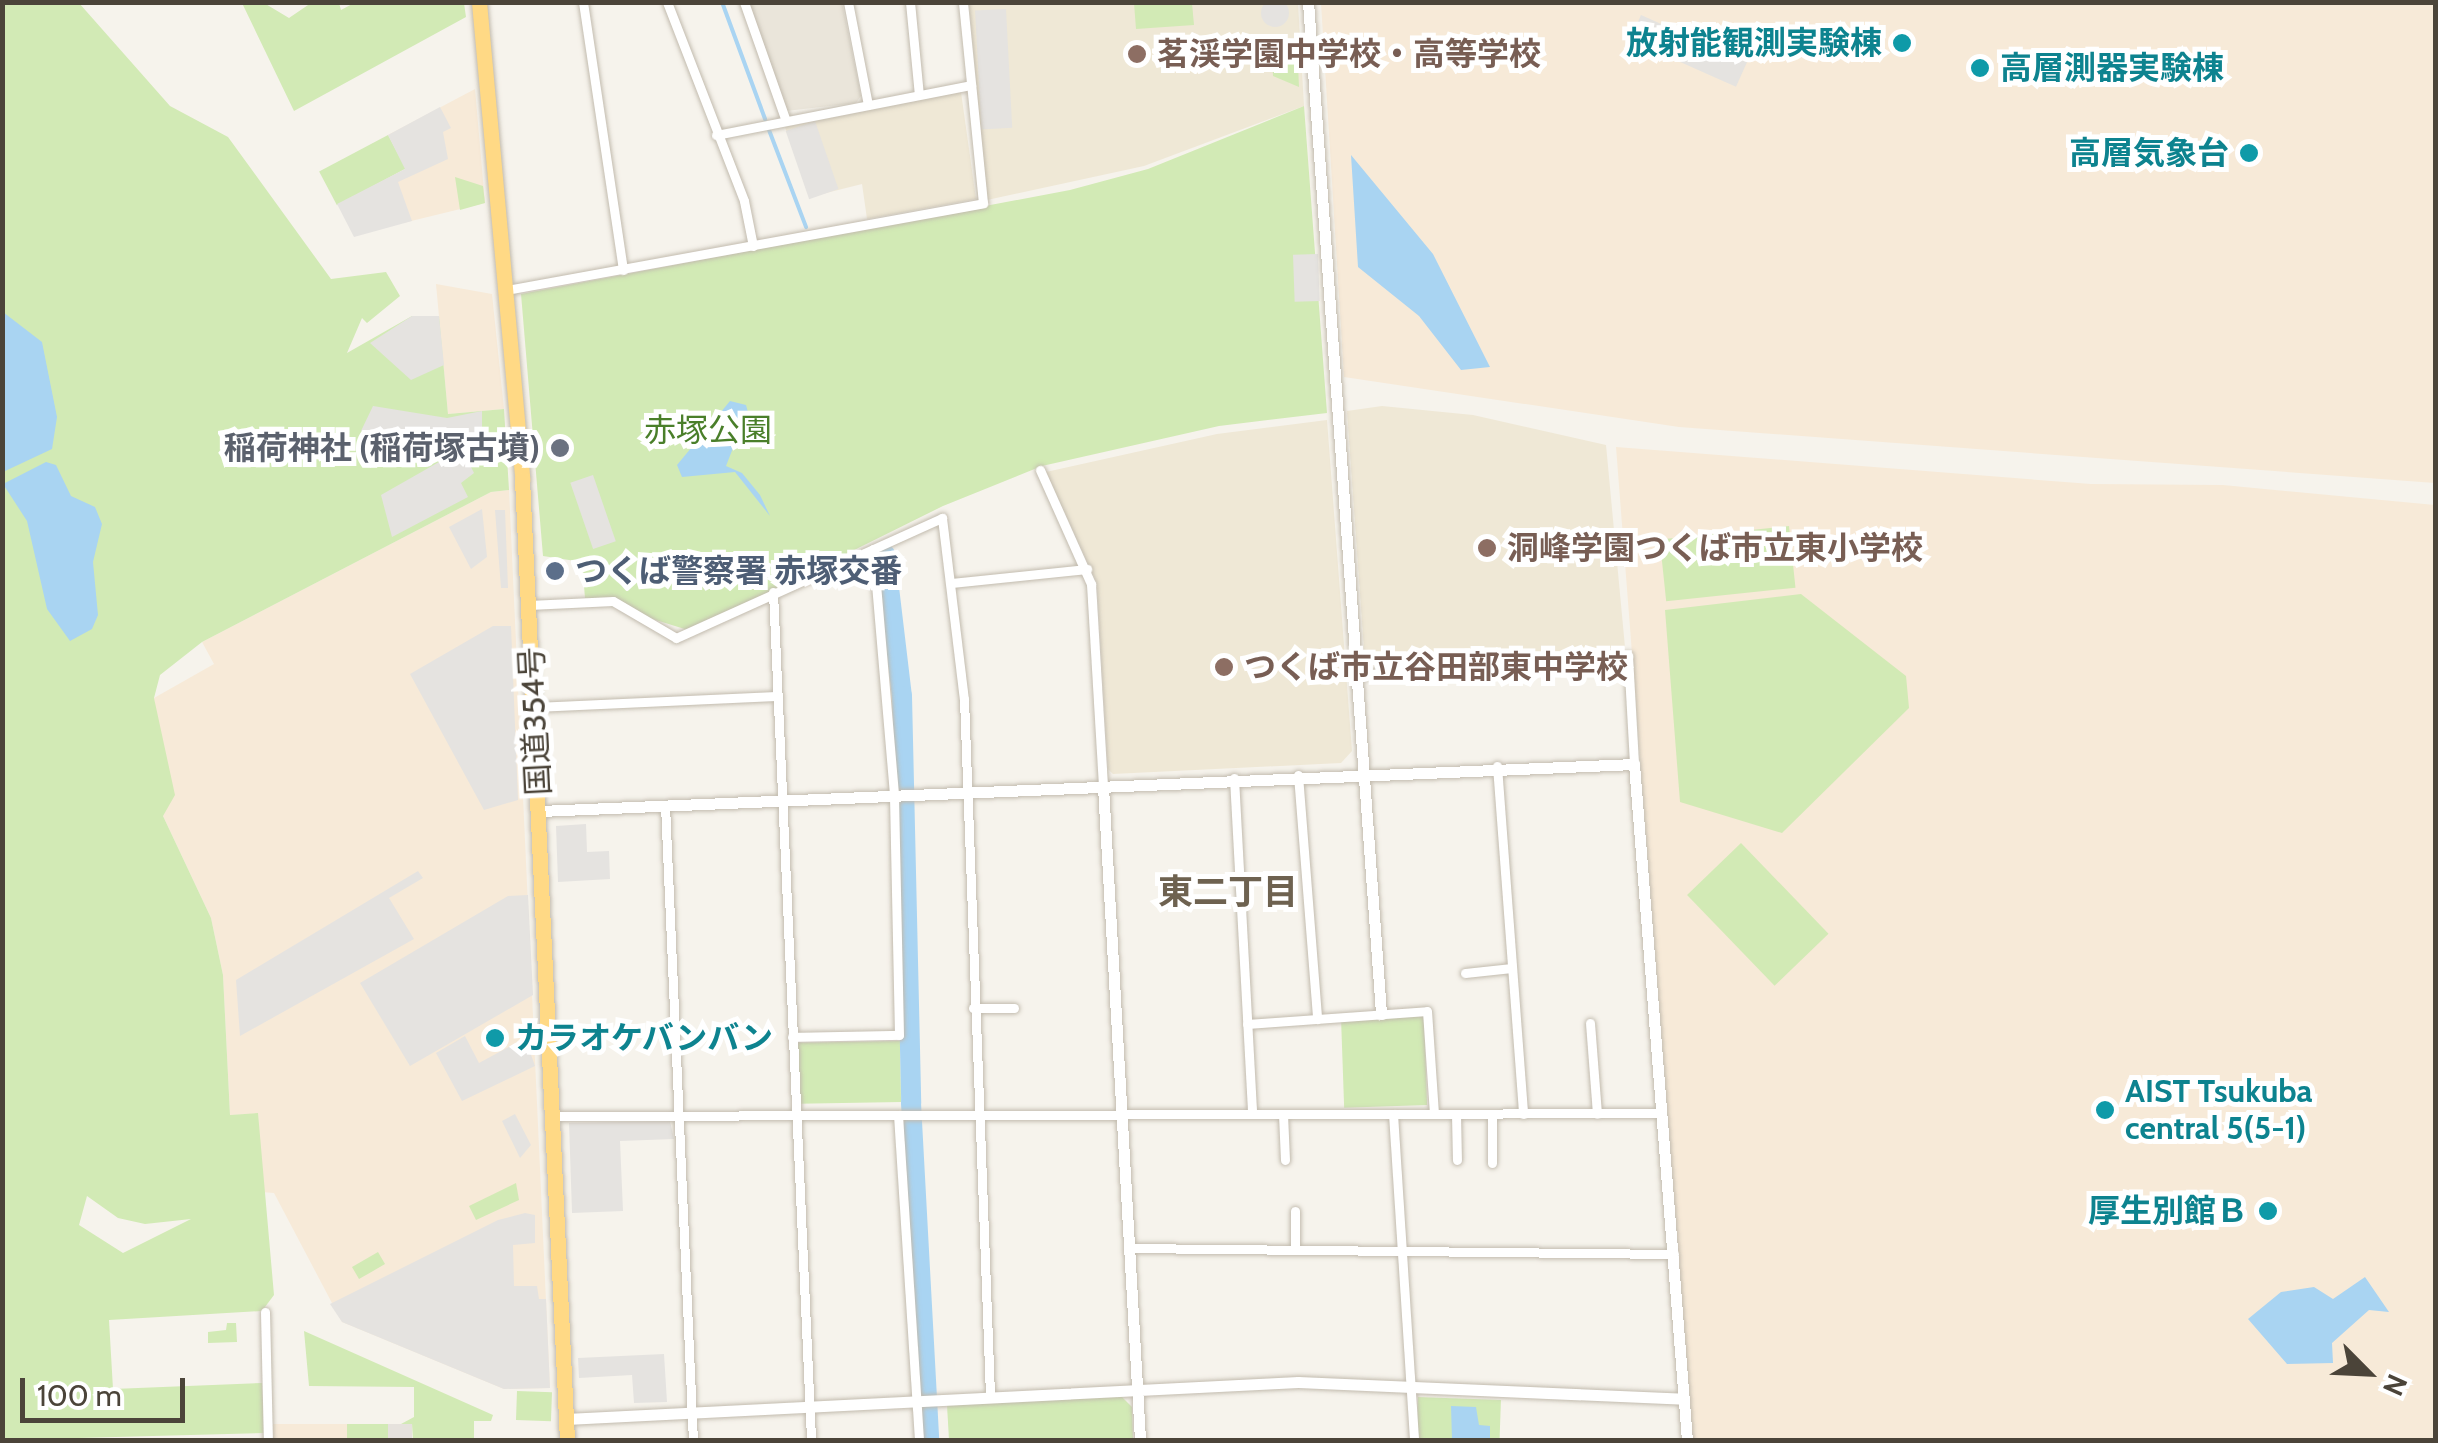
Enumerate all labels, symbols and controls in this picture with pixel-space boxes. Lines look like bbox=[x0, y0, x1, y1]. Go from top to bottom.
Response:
place label: 放射能観測実験棟 bbox=[1626, 24, 1882, 62]
marker: 放射能観測実験棟 bbox=[1891, 32, 1913, 54]
place label: 茗渓学園中学校・高等学校 bbox=[1157, 35, 1541, 73]
marker: 茗渓学園中学校・高等学校 bbox=[1126, 43, 1148, 65]
place label: 高層測器実験棟 bbox=[2000, 49, 2224, 87]
marker: 高層測器実験棟 bbox=[1969, 57, 1991, 79]
place label: 高層気象台 bbox=[2069, 134, 2229, 172]
marker: 高層気象台 bbox=[2238, 142, 2260, 164]
park label: 赤塚公園 bbox=[644, 411, 772, 449]
place label: 稲荷神社 (稲荷塚古墳) bbox=[224, 429, 540, 467]
marker: 稲荷神社 (稲荷塚古墳) bbox=[549, 437, 571, 459]
place label: 洞峰学園つくば市立東小学校 bbox=[1507, 529, 1923, 567]
marker: 洞峰学園つくば市立東小学校 bbox=[1476, 537, 1498, 559]
place label: つくば警察署 赤塚交番 bbox=[575, 552, 902, 590]
marker: つくば警察署 赤塚交番 bbox=[544, 560, 566, 582]
street label: 国道354号 bbox=[512, 646, 558, 796]
place label: つくば市立谷田部東中学校 bbox=[1244, 648, 1628, 686]
marker: つくば市立谷田部東中学校 bbox=[1213, 656, 1235, 678]
district label: 東二丁目 bbox=[1158, 871, 1298, 913]
place label: カラオケバンバン bbox=[515, 1019, 771, 1057]
marker: カラオケバンバン bbox=[484, 1027, 506, 1049]
place label: AIST Tsukuba central 5(5-1) bbox=[2125, 1073, 2313, 1148]
marker: AIST Tsukuba central 5(5-1) bbox=[2094, 1099, 2116, 1121]
place label: 厚生別館Ｂ bbox=[2088, 1192, 2248, 1230]
marker: 厚生別館Ｂ bbox=[2257, 1200, 2279, 1222]
north arrow bbox=[2318, 1323, 2418, 1423]
scale bar bbox=[25, 1358, 190, 1420]
text: N bbox=[2376, 1369, 2415, 1401]
text: 100 m bbox=[37, 1377, 122, 1414]

